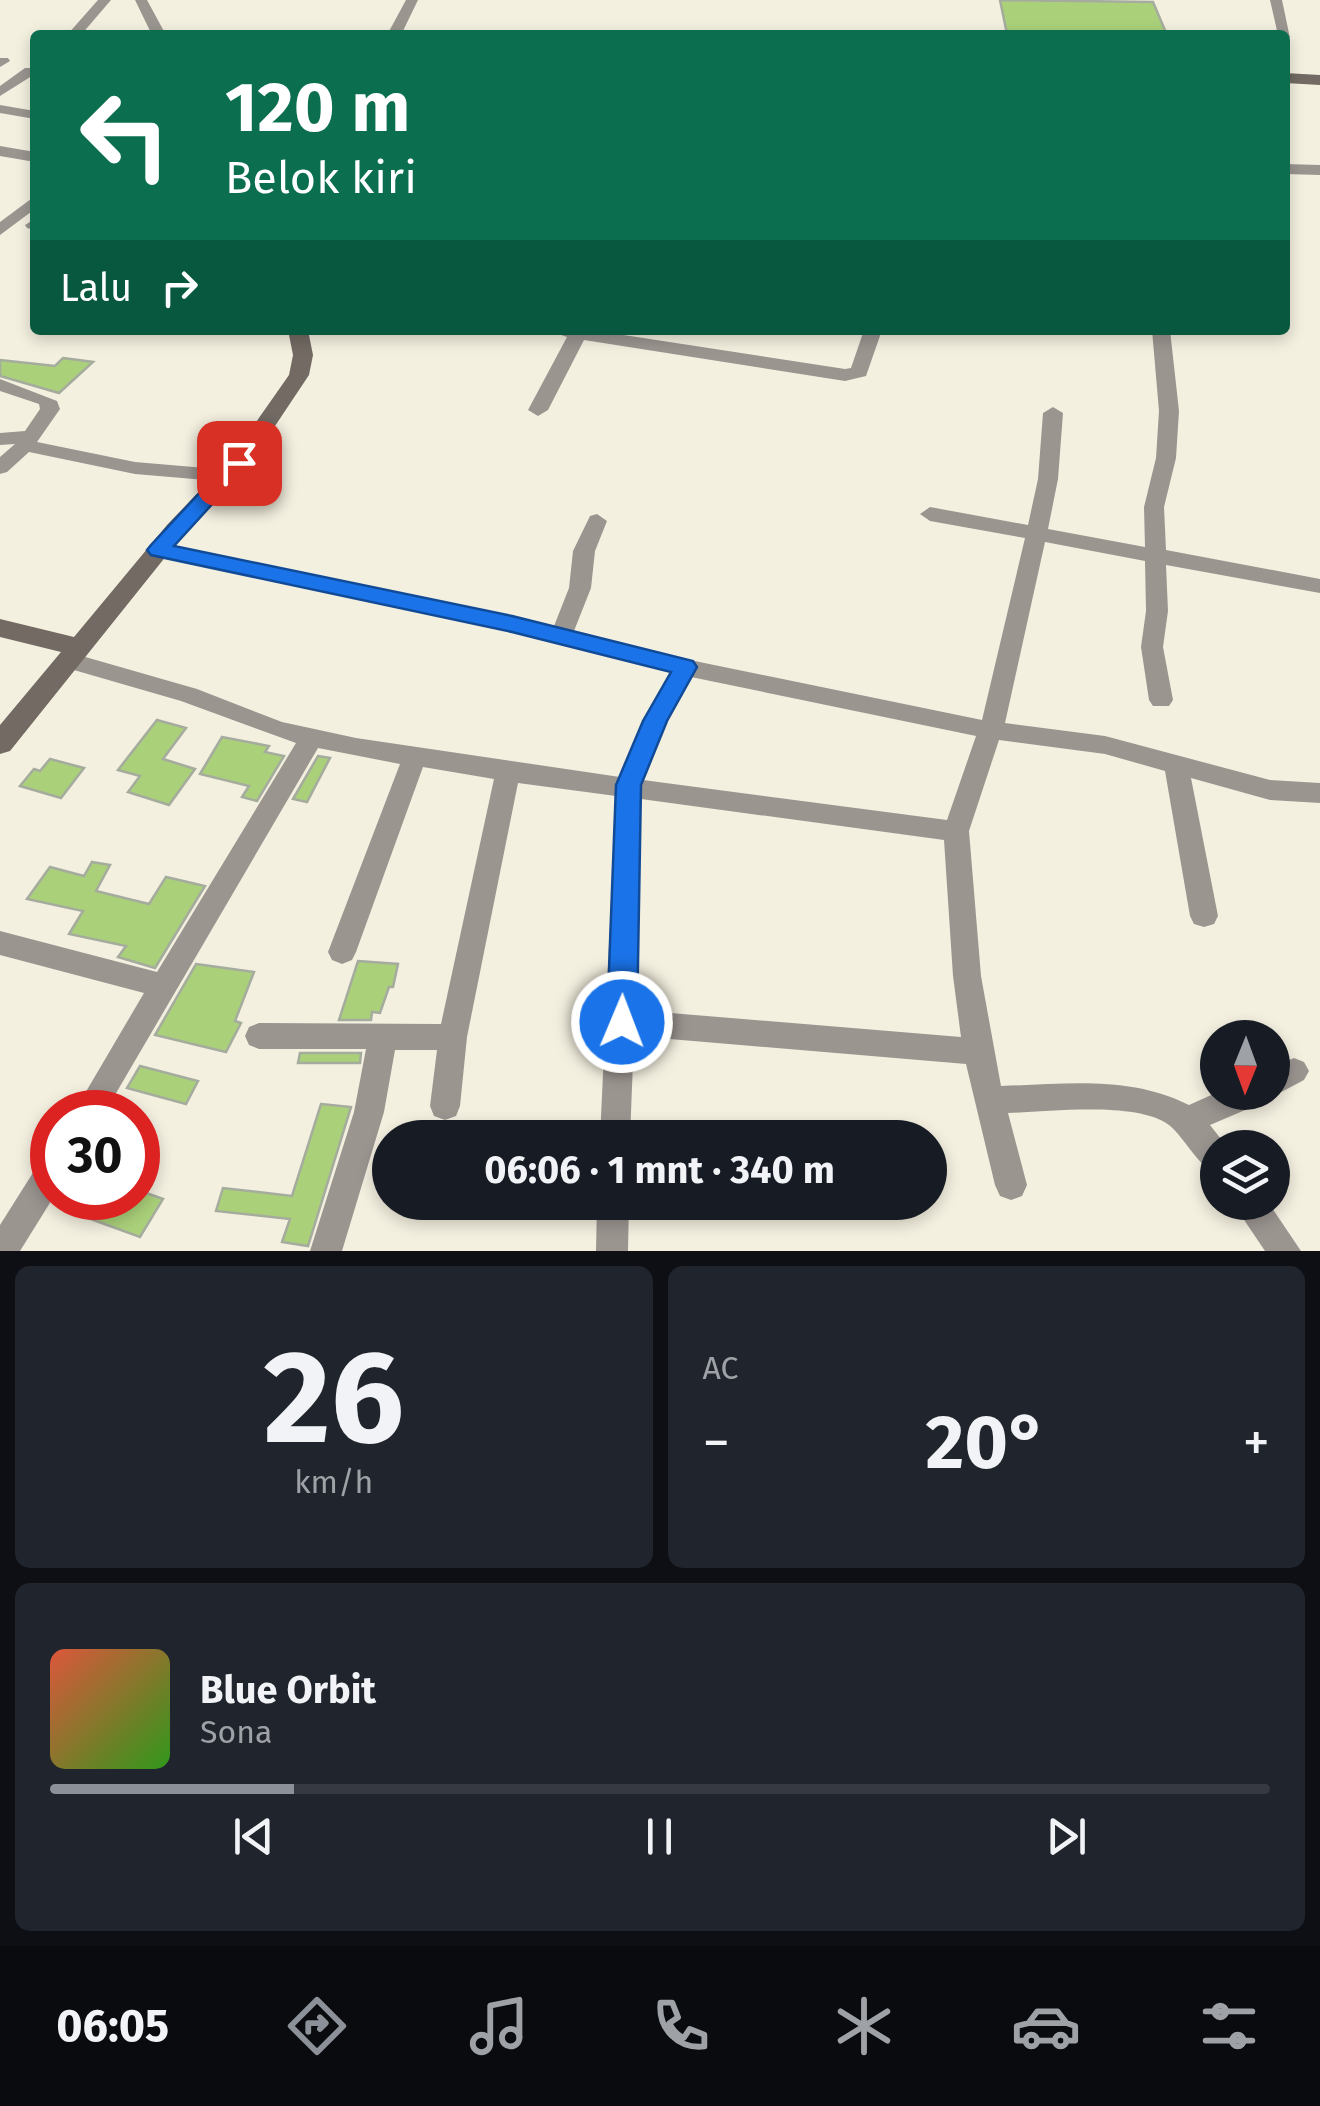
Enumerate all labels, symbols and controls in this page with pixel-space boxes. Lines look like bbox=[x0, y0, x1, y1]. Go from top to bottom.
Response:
text: 120 m bbox=[225, 66, 410, 150]
icon: left bbox=[60, 70, 190, 200]
text: Belok kiri bbox=[225, 151, 417, 205]
icon: right bbox=[152, 260, 207, 315]
text: Lalu bbox=[60, 265, 132, 311]
pin bbox=[197, 421, 282, 506]
icon: arrive bbox=[212, 436, 267, 491]
position arrow bbox=[570, 970, 674, 1074]
north arrow bbox=[1200, 1020, 1290, 1110]
map controls bbox=[1200, 1020, 1290, 1220]
speed limit sign: 30 bbox=[30, 1090, 160, 1220]
button: layers bbox=[1200, 1130, 1290, 1220]
text: 06:06 · 1 mnt · 340 m bbox=[484, 1147, 835, 1193]
text: 26 bbox=[263, 1320, 404, 1476]
text: AC bbox=[703, 1349, 738, 1387]
text: 20° bbox=[925, 1398, 1047, 1488]
text: − bbox=[703, 1410, 730, 1476]
text: + bbox=[1243, 1410, 1270, 1476]
text: km/h bbox=[294, 1463, 373, 1501]
text: Blue Orbit bbox=[200, 1667, 376, 1713]
text: Sona bbox=[200, 1713, 272, 1751]
icon: previous bbox=[226, 1809, 281, 1864]
icon: pause bbox=[632, 1809, 687, 1864]
icon: next bbox=[1039, 1809, 1094, 1864]
icon: directions bbox=[282, 1991, 352, 2061]
icon: music bbox=[464, 1991, 534, 2061]
icon: phone bbox=[646, 1991, 716, 2061]
icon: climate bbox=[829, 1991, 899, 2061]
icon: car bbox=[1011, 1991, 1081, 2061]
icon: filters bbox=[1194, 1991, 1264, 2061]
text: 06:05 bbox=[56, 1999, 169, 2053]

